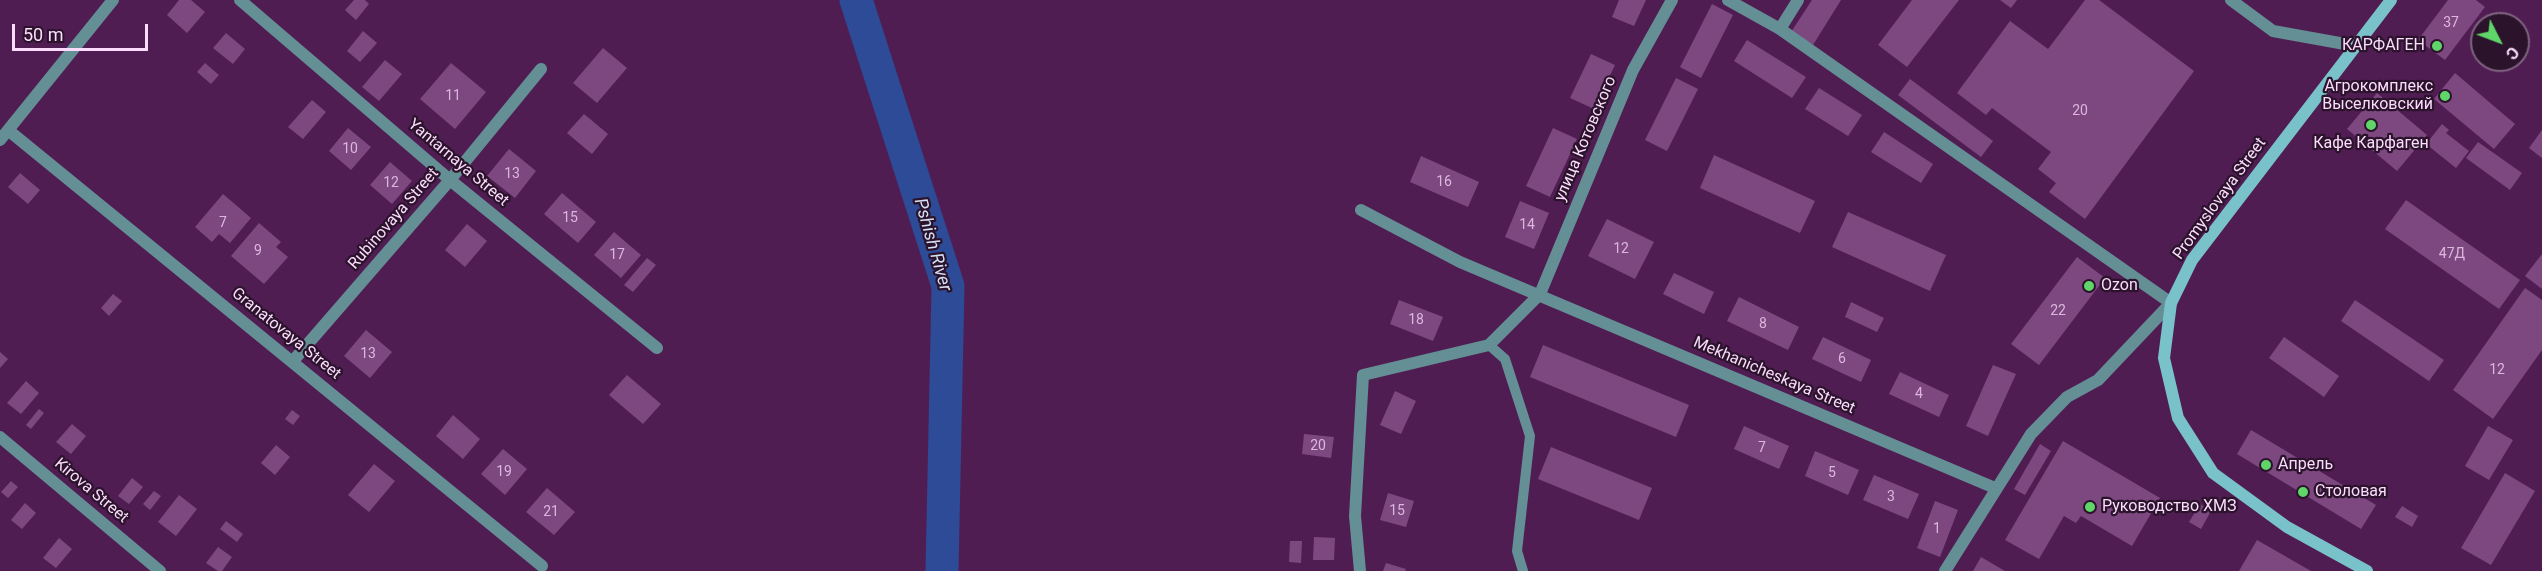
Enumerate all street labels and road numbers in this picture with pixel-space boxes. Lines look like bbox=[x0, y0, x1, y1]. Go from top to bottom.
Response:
street label: улица Котовского bbox=[1551, 73, 1621, 205]
street label: Yantarnaya Street bbox=[404, 115, 512, 211]
street label: Promyslovaya Street bbox=[2169, 134, 2271, 264]
street label: Rubinovaya Street bbox=[345, 164, 443, 274]
street label: Granatovaya Street bbox=[228, 284, 344, 384]
street label: Mekhanicheskaya Street bbox=[1690, 333, 1858, 419]
street label: Kirova Street bbox=[50, 454, 132, 528]

